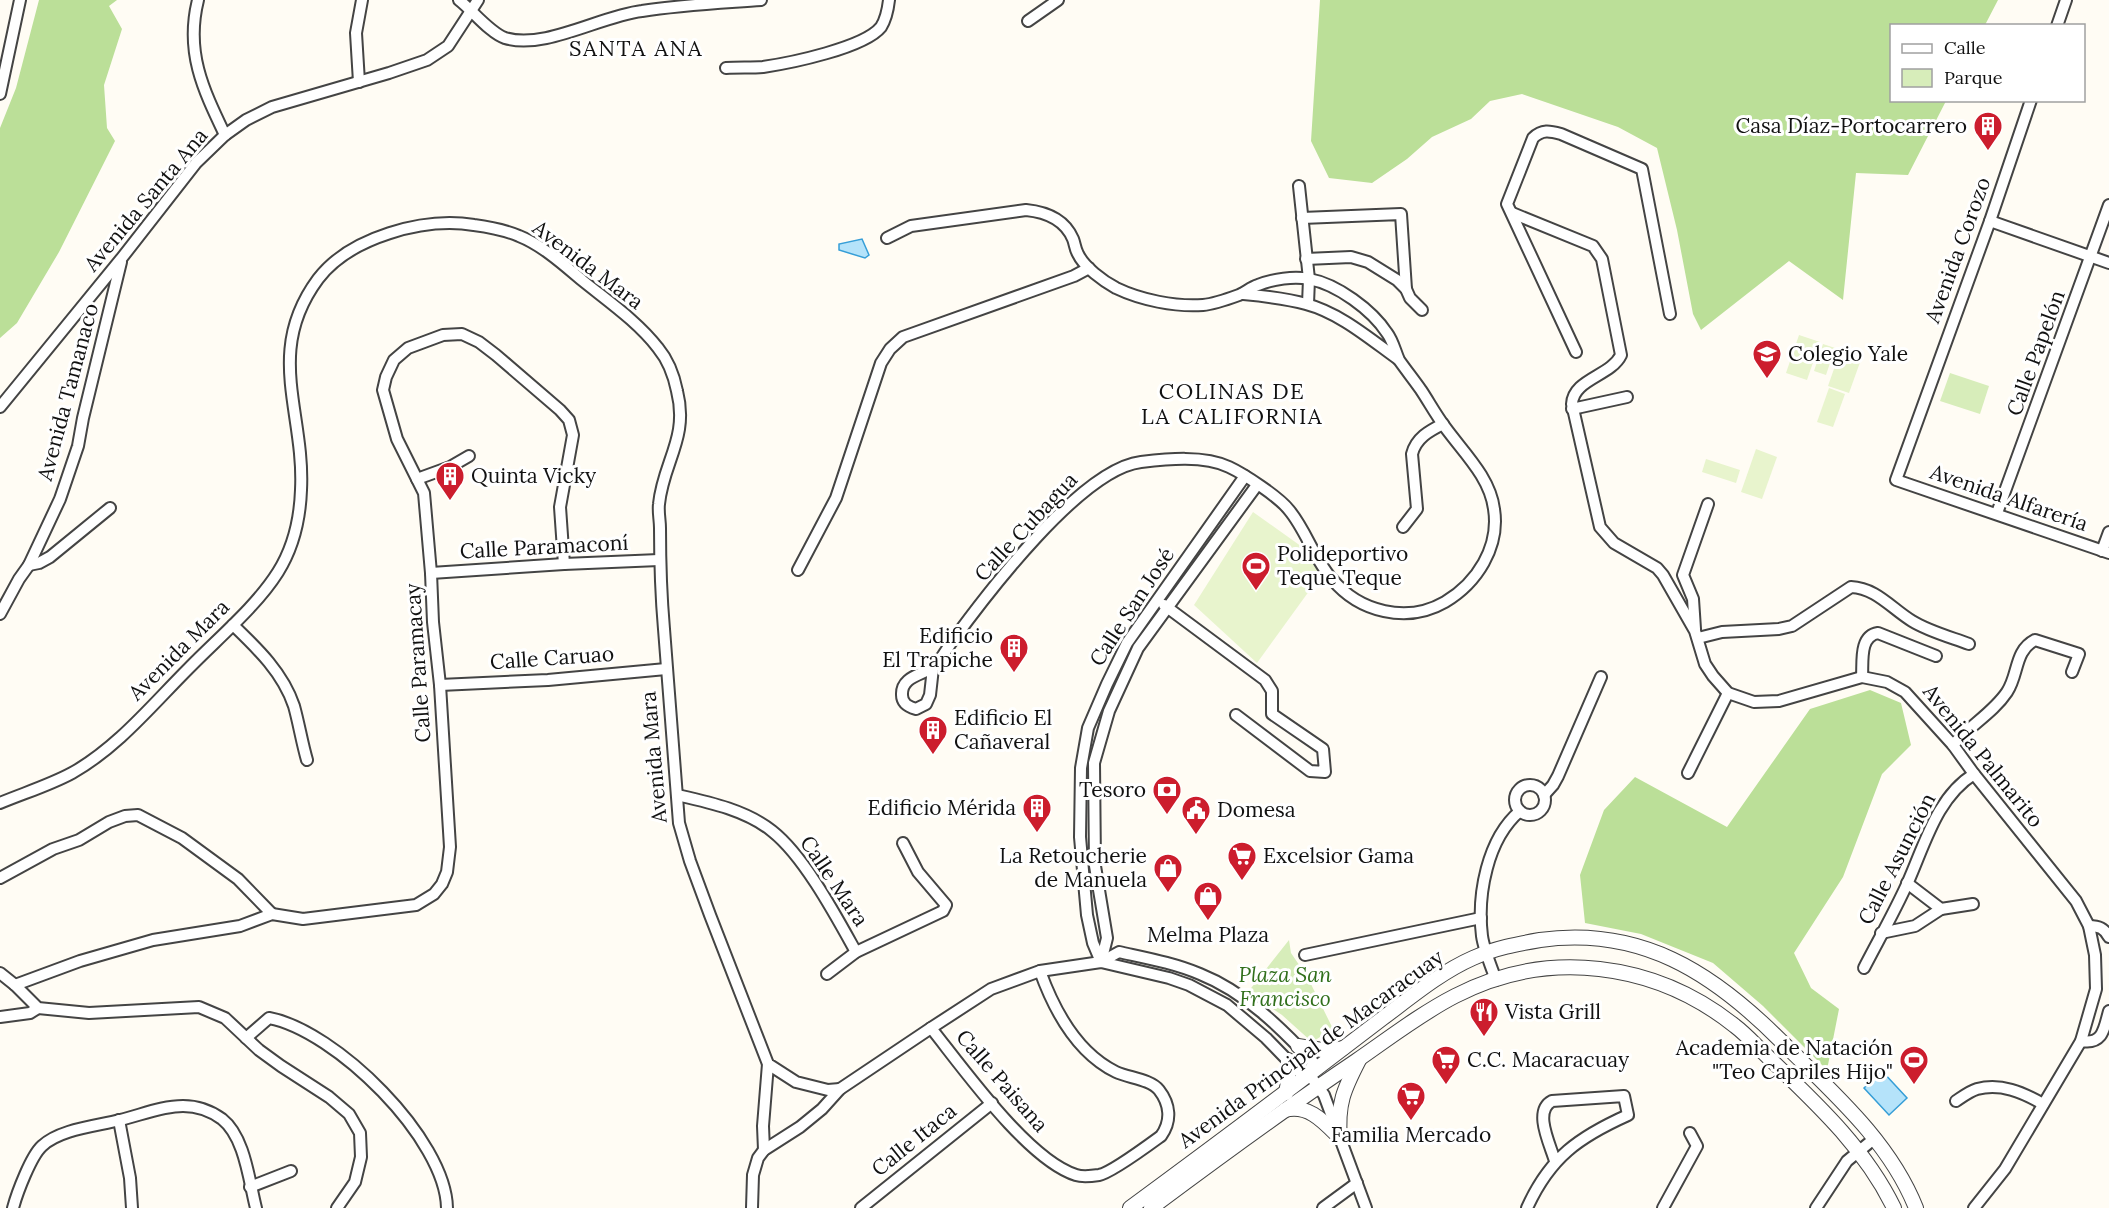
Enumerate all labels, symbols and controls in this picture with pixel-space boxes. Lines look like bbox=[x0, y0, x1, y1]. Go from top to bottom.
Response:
legend bbox=[1890, 24, 2085, 102]
district label: SANTA ANA bbox=[569, 34, 703, 62]
text: Calle bbox=[1944, 36, 1986, 59]
text: Parque bbox=[1944, 66, 2003, 89]
building icon: Casa Díaz-Portocarrero bbox=[1972, 110, 2004, 152]
place label: Casa Díaz-Portocarrero bbox=[1736, 112, 1967, 139]
street label: Avenida Santa Ana bbox=[77, 122, 213, 278]
street label: Avenida Corozo bbox=[1918, 173, 1996, 327]
street label: Avenida Mara bbox=[527, 213, 649, 315]
street label: Calle Papelón bbox=[2000, 286, 2071, 419]
street label: Avenida Tamanaco bbox=[31, 300, 104, 484]
school or university icon: Colegio Yale bbox=[1751, 338, 1783, 380]
place label: Colegio Yale bbox=[1788, 340, 1908, 367]
district label: COLINAS DE LA CALIFORNIA bbox=[1141, 377, 1323, 430]
street label: Avenida Alfarería bbox=[1926, 458, 2092, 537]
building icon: Quinta Vicky bbox=[434, 460, 466, 502]
place label: Quinta Vicky bbox=[471, 462, 596, 489]
street label: Calle Cubagua bbox=[968, 466, 1083, 587]
street label: Calle Paramaconí bbox=[459, 529, 629, 564]
place label: Polideportivo Teque Teque bbox=[1277, 540, 1408, 591]
street label: Calle San José bbox=[1083, 542, 1180, 671]
sports icon: Polideportivo Teque Teque bbox=[1240, 550, 1272, 592]
street label: Calle Paramacay bbox=[398, 583, 437, 744]
street label: Avenida Mara bbox=[122, 593, 235, 707]
place label: Edificio El Trapiche bbox=[882, 622, 993, 673]
building icon: Edificio El Trapiche bbox=[998, 632, 1030, 674]
street label: Calle Caruao bbox=[489, 640, 615, 675]
street label: Avenida Palmarito bbox=[1917, 678, 2049, 833]
street label: Avenida Mara bbox=[634, 690, 673, 825]
place label: Edificio El Cañaveral bbox=[954, 704, 1052, 755]
building icon: Edificio El Cañaveral bbox=[917, 714, 949, 756]
bank icon: Tesoro bbox=[1151, 774, 1183, 816]
place label: Tesoro bbox=[1079, 776, 1146, 803]
street label: Calle Asunción bbox=[1852, 788, 1941, 929]
building icon: Edificio Mérida bbox=[1021, 792, 1053, 834]
place label: Edificio Mérida bbox=[868, 794, 1016, 821]
public building icon: Domesa bbox=[1180, 794, 1212, 836]
place label: Domesa bbox=[1217, 796, 1296, 823]
street label: Calle Mara bbox=[794, 830, 875, 931]
supermarket icon: Excelsior Gama bbox=[1226, 840, 1258, 882]
place label: La Retoucherie de Manuela bbox=[999, 842, 1147, 893]
place label: Excelsior Gama bbox=[1263, 842, 1414, 869]
shop icon: La Retoucherie de Manuela bbox=[1152, 852, 1184, 894]
shop icon: Melma Plaza bbox=[1192, 880, 1224, 922]
place label: Melma Plaza bbox=[1147, 921, 1269, 948]
street label: Avenida Principal de Macaracuay bbox=[1172, 943, 1449, 1154]
park label: Plaza San Francisco bbox=[1238, 961, 1332, 1012]
restaurant icon: Vista Grill bbox=[1468, 996, 1500, 1038]
place label: Vista Grill bbox=[1504, 998, 1601, 1025]
street label: Calle Paisana bbox=[950, 1024, 1054, 1138]
place label: Academia de Natación "Teo Capriles Hijo" bbox=[1675, 1034, 1893, 1085]
supermarket icon: C.C. Macaracuay bbox=[1430, 1044, 1462, 1086]
sports icon: Academia de Natación "Teo Capriles Hijo" bbox=[1898, 1044, 1930, 1086]
place label: C.C. Macaracuay bbox=[1467, 1046, 1629, 1073]
supermarket icon: Familia Mercado bbox=[1395, 1080, 1427, 1122]
street label: Calle Itaca bbox=[866, 1097, 962, 1182]
place label: Familia Mercado bbox=[1331, 1121, 1491, 1148]

